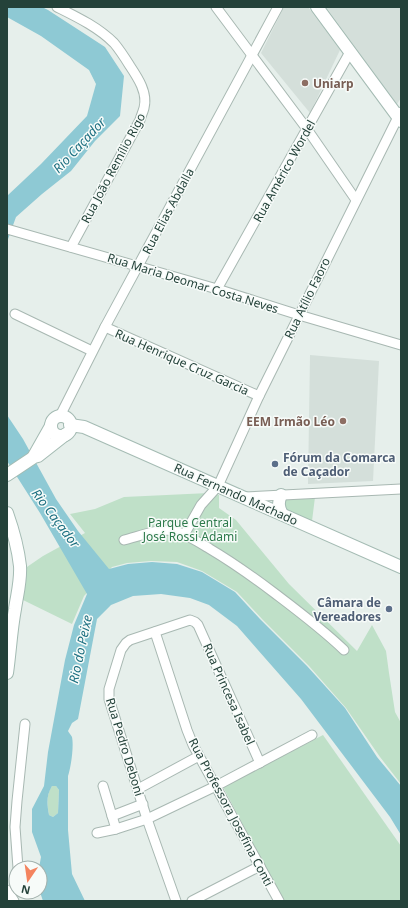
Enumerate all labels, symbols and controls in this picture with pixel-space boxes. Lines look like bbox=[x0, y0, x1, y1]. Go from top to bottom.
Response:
place label: Uniarp bbox=[313, 75, 354, 92]
marker: Uniarp bbox=[300, 78, 310, 88]
street label: Rua João Remílio Rigo bbox=[77, 110, 149, 226]
water label: Rio Caçador bbox=[49, 113, 110, 177]
street label: Rua Américo Wordel bbox=[249, 117, 319, 225]
street label: Rua Elias Abdalla bbox=[138, 165, 198, 257]
street label: Rua Maria Deomar Costa Neves bbox=[105, 249, 281, 317]
street label: Rua Atílio Faoro bbox=[280, 254, 334, 342]
street label: Rua Henrique Cruz Garcia bbox=[112, 325, 252, 399]
place label: EEM Irmão Léo bbox=[246, 413, 335, 430]
marker: EEM Irmão Léo bbox=[338, 416, 348, 426]
place label: Fórum da Comarca de Caçador bbox=[283, 449, 396, 480]
street label: Rua Fernando Machado bbox=[171, 459, 301, 529]
marker: Fórum da Comarca de Caçador bbox=[270, 459, 280, 469]
water label: Rio Caçador bbox=[28, 485, 85, 552]
park label: Parque Central José Rossi Adami bbox=[142, 514, 237, 545]
place label: Câmara de Vereadores bbox=[313, 594, 381, 625]
marker: Câmara de Vereadores bbox=[384, 604, 394, 614]
water label: Rio do Peixe bbox=[64, 613, 96, 685]
street label: Rua Princesa Isabel bbox=[199, 641, 259, 747]
street label: Rua Pedro Deboni bbox=[102, 696, 148, 798]
street label: Rua Professora Josefina Conti bbox=[185, 735, 277, 889]
north arrow bbox=[8, 860, 48, 900]
text: N bbox=[20, 882, 32, 899]

